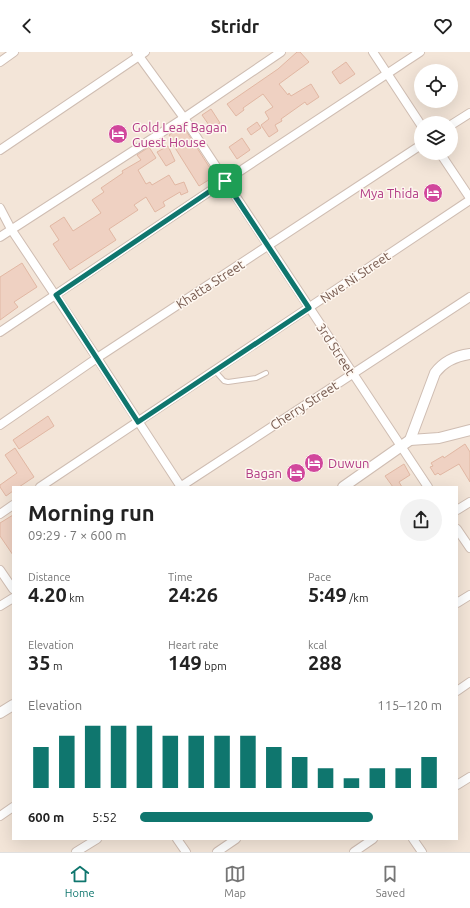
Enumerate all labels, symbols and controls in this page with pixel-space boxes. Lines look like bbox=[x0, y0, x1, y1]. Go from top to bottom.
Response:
icon: back bbox=[16, 15, 38, 37]
icon: heart bbox=[432, 15, 454, 37]
text: Stridr bbox=[211, 16, 259, 36]
map controls bbox=[414, 64, 458, 160]
button: locate bbox=[414, 64, 458, 108]
button: layers bbox=[414, 116, 458, 160]
place label: Gold Leaf Bagan Guest House bbox=[132, 120, 227, 149]
hotel icon: Gold Leaf Bagan Guest House bbox=[107, 123, 129, 145]
pin bbox=[208, 164, 242, 198]
icon: arrive bbox=[214, 170, 236, 192]
hotel icon: Mya Thida bbox=[422, 182, 444, 204]
place label: Mya Thida bbox=[360, 186, 419, 200]
street label: Nwe Ni Street bbox=[317, 248, 393, 306]
street label: Khatta Street bbox=[173, 257, 247, 311]
street label: 3rd Street bbox=[314, 320, 358, 378]
street label: Cherry Street bbox=[267, 378, 341, 432]
hotel icon: Duwun bbox=[303, 452, 325, 474]
place label: Duwun bbox=[328, 456, 370, 470]
hotel icon: Bagan bbox=[285, 462, 307, 484]
place label: Bagan bbox=[245, 466, 282, 480]
button: share bbox=[400, 499, 442, 541]
text: Morning run bbox=[28, 500, 155, 525]
text: 09:29 · 7 × 600 m bbox=[28, 528, 127, 542]
text: Distance bbox=[28, 571, 71, 583]
text: Time bbox=[168, 571, 193, 583]
text: Pace bbox=[308, 571, 331, 583]
text: 4.20 bbox=[28, 583, 67, 606]
text: 24:26 bbox=[168, 583, 218, 606]
text: 5:49 bbox=[308, 583, 347, 606]
text: km bbox=[67, 592, 84, 604]
text: /km bbox=[347, 592, 368, 604]
text: Elevation bbox=[28, 639, 74, 651]
text: Heart rate bbox=[168, 639, 219, 651]
text: kcal bbox=[308, 639, 327, 651]
text: 35 bbox=[28, 651, 51, 674]
text: 149 bbox=[168, 651, 202, 674]
text: 288 bbox=[308, 651, 342, 674]
text: m bbox=[51, 660, 63, 672]
text: bpm bbox=[202, 660, 227, 672]
text: Elevation bbox=[28, 698, 82, 712]
text: 115–120 m bbox=[377, 698, 442, 712]
text: 600 m bbox=[28, 810, 64, 824]
text: 5:52 bbox=[92, 810, 117, 824]
tab: Home bbox=[65, 863, 95, 899]
tab: Map bbox=[224, 863, 246, 899]
tab: Saved bbox=[376, 863, 405, 899]

